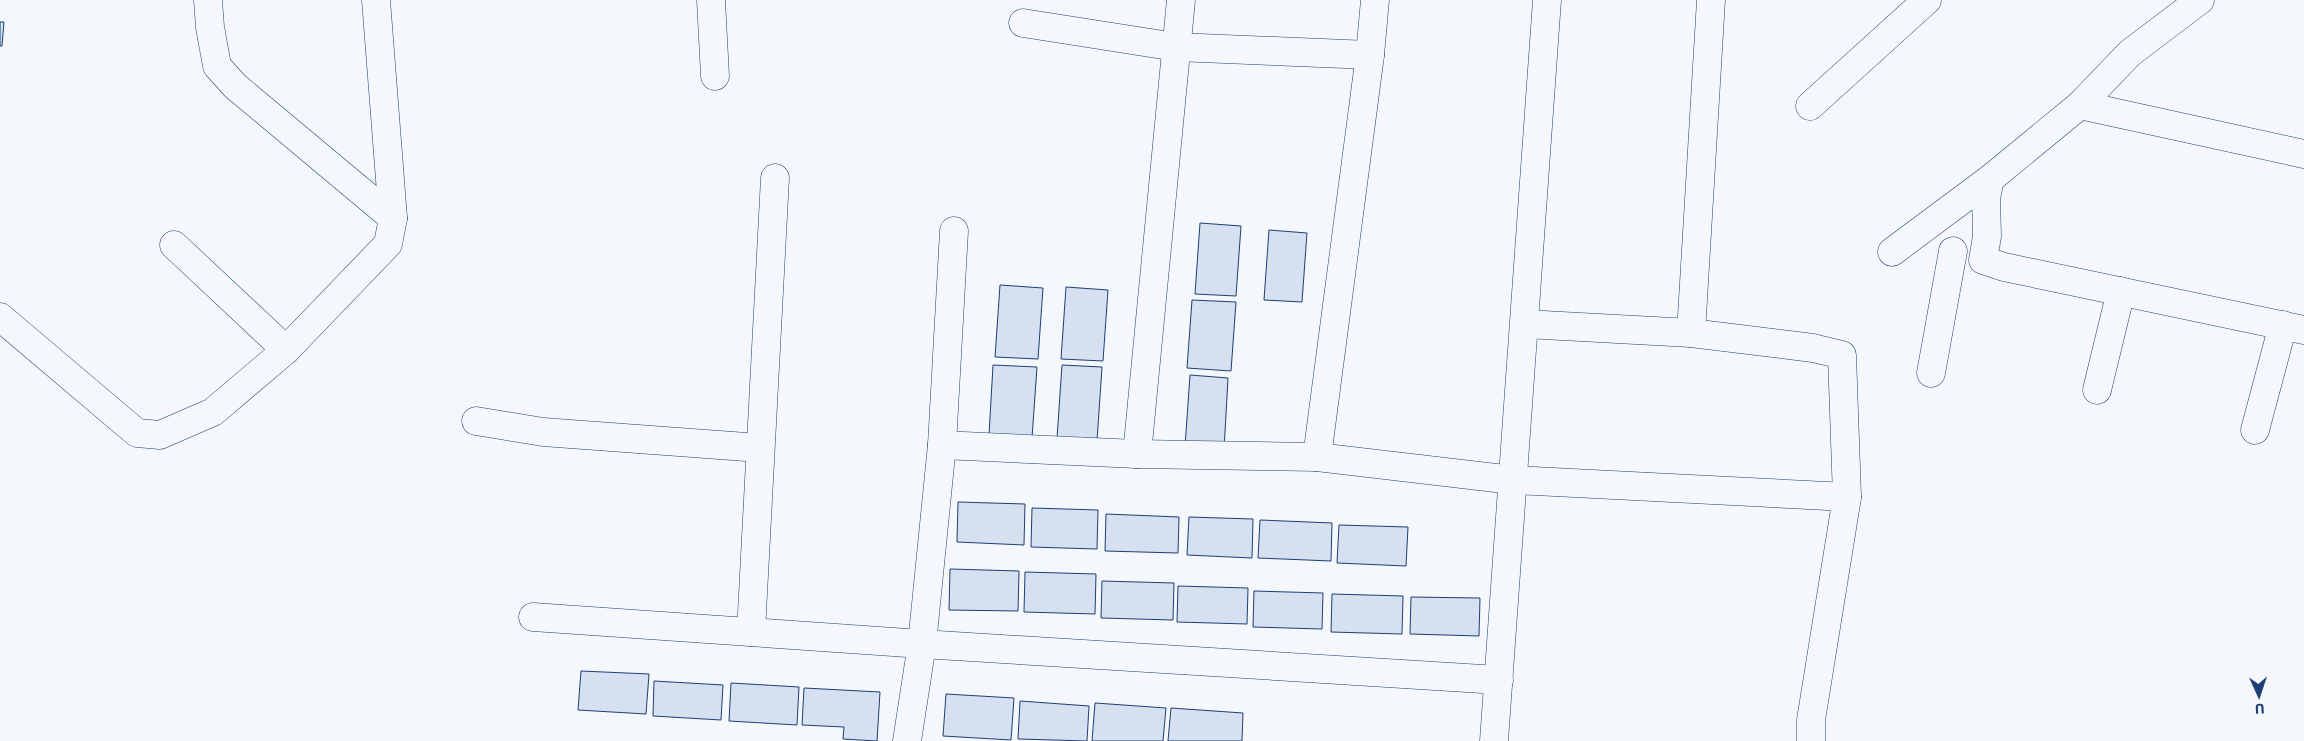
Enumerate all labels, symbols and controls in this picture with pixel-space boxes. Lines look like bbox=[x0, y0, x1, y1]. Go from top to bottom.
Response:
north arrow bbox=[2234, 671, 2284, 721]
text: U bbox=[2254, 701, 2265, 718]

